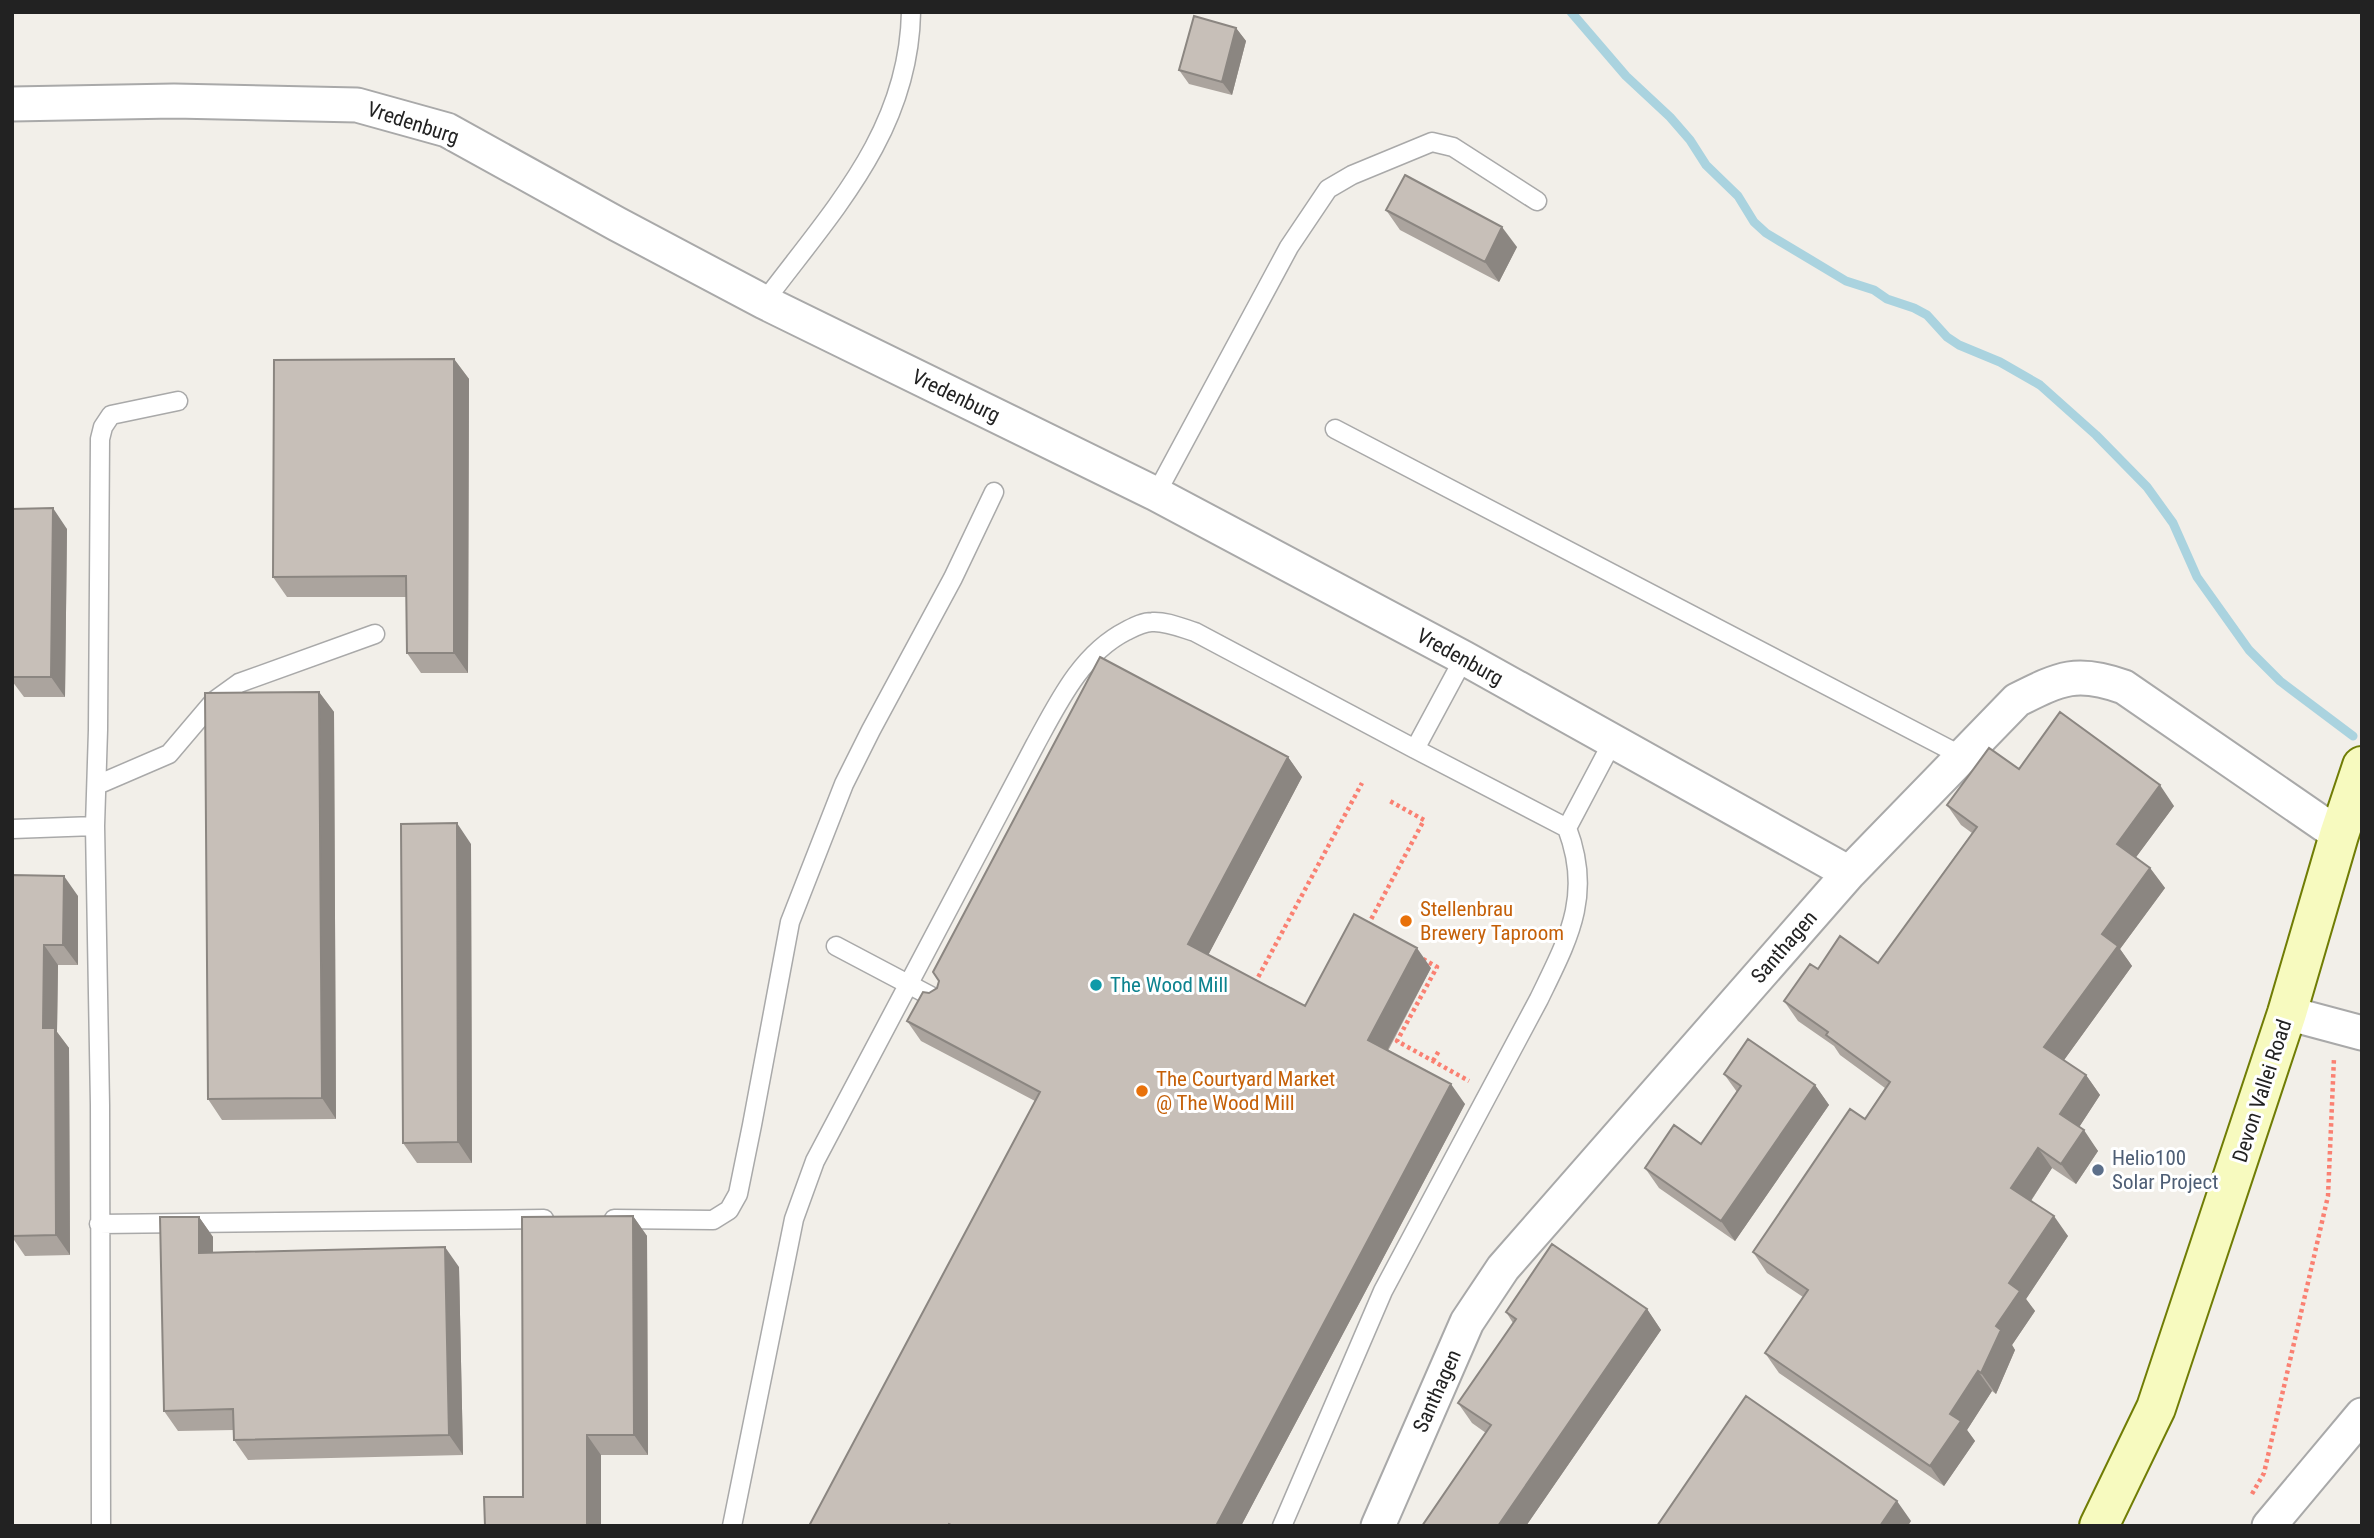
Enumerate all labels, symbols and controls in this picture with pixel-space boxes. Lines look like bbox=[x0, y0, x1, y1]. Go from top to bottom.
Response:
street label: Vredenburg bbox=[364, 97, 462, 149]
street label: Vredenburg bbox=[908, 364, 1004, 428]
street label: Vredenburg bbox=[1413, 623, 1507, 691]
place label: Stellenbrau Brewery Taproom bbox=[1420, 897, 1564, 945]
street label: Santhagen bbox=[1746, 906, 1822, 988]
marker: Stellenbrau Brewery Taproom bbox=[1398, 913, 1414, 929]
place label: The Wood Mill bbox=[1110, 973, 1228, 997]
marker: The Wood Mill bbox=[1088, 977, 1104, 993]
street label: Devon Vallei Road bbox=[2228, 1017, 2296, 1165]
place label: The Courtyard Market @ The Wood Mill bbox=[1156, 1067, 1335, 1115]
marker: The Courtyard Market @ The Wood Mill bbox=[1134, 1083, 1150, 1099]
place label: Helio100 Solar Project bbox=[2112, 1146, 2218, 1194]
marker: Helio100 Solar Project bbox=[2090, 1162, 2106, 1178]
street label: Santhagen bbox=[1408, 1346, 1466, 1436]

